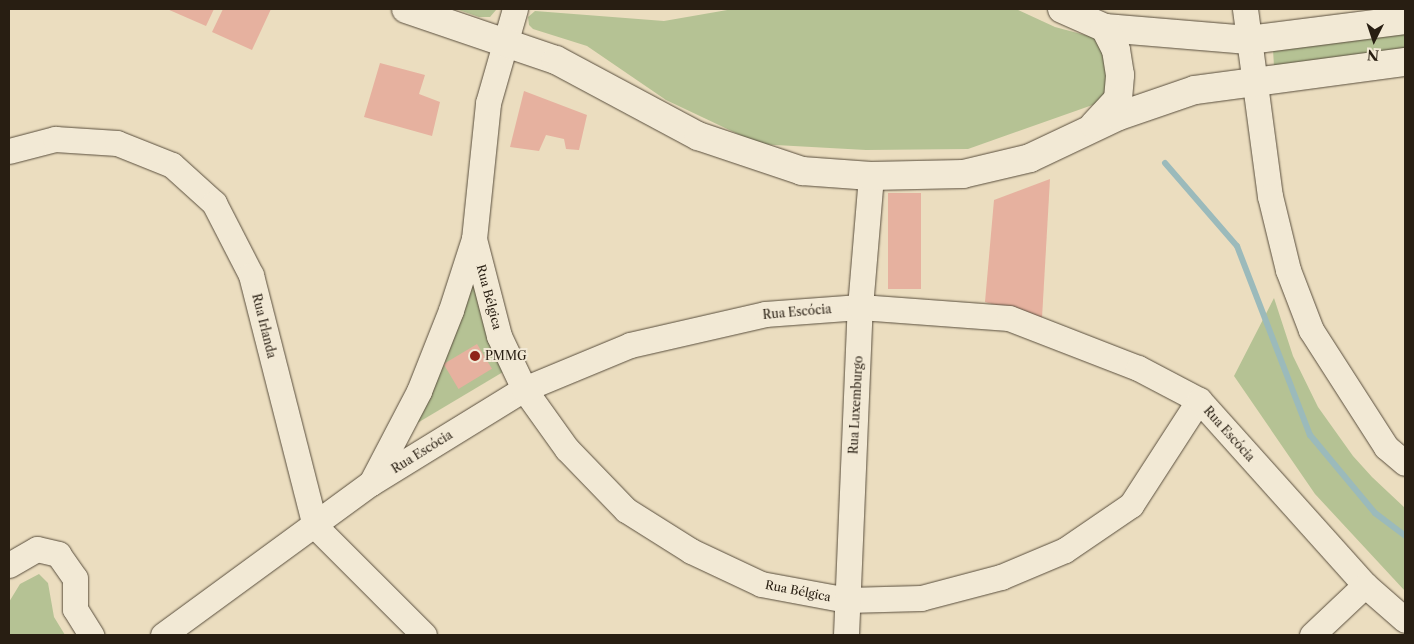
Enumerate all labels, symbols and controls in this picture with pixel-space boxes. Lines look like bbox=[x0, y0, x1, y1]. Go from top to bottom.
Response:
north arrow bbox=[1349, 15, 1399, 65]
text: N bbox=[1366, 46, 1380, 64]
street label: Rua Bélgica bbox=[473, 263, 505, 331]
street label: Rua Irlanda bbox=[249, 292, 279, 360]
street label: Rua Escócia bbox=[762, 302, 832, 322]
place label: PMMG bbox=[485, 349, 527, 363]
marker: PMMG bbox=[469, 350, 481, 362]
street label: Rua Luxemburgo bbox=[846, 355, 866, 455]
street label: Rua Escócia bbox=[1201, 403, 1257, 465]
street label: Rua Escócia bbox=[389, 428, 455, 476]
street label: Rua Bélgica bbox=[764, 578, 832, 604]

